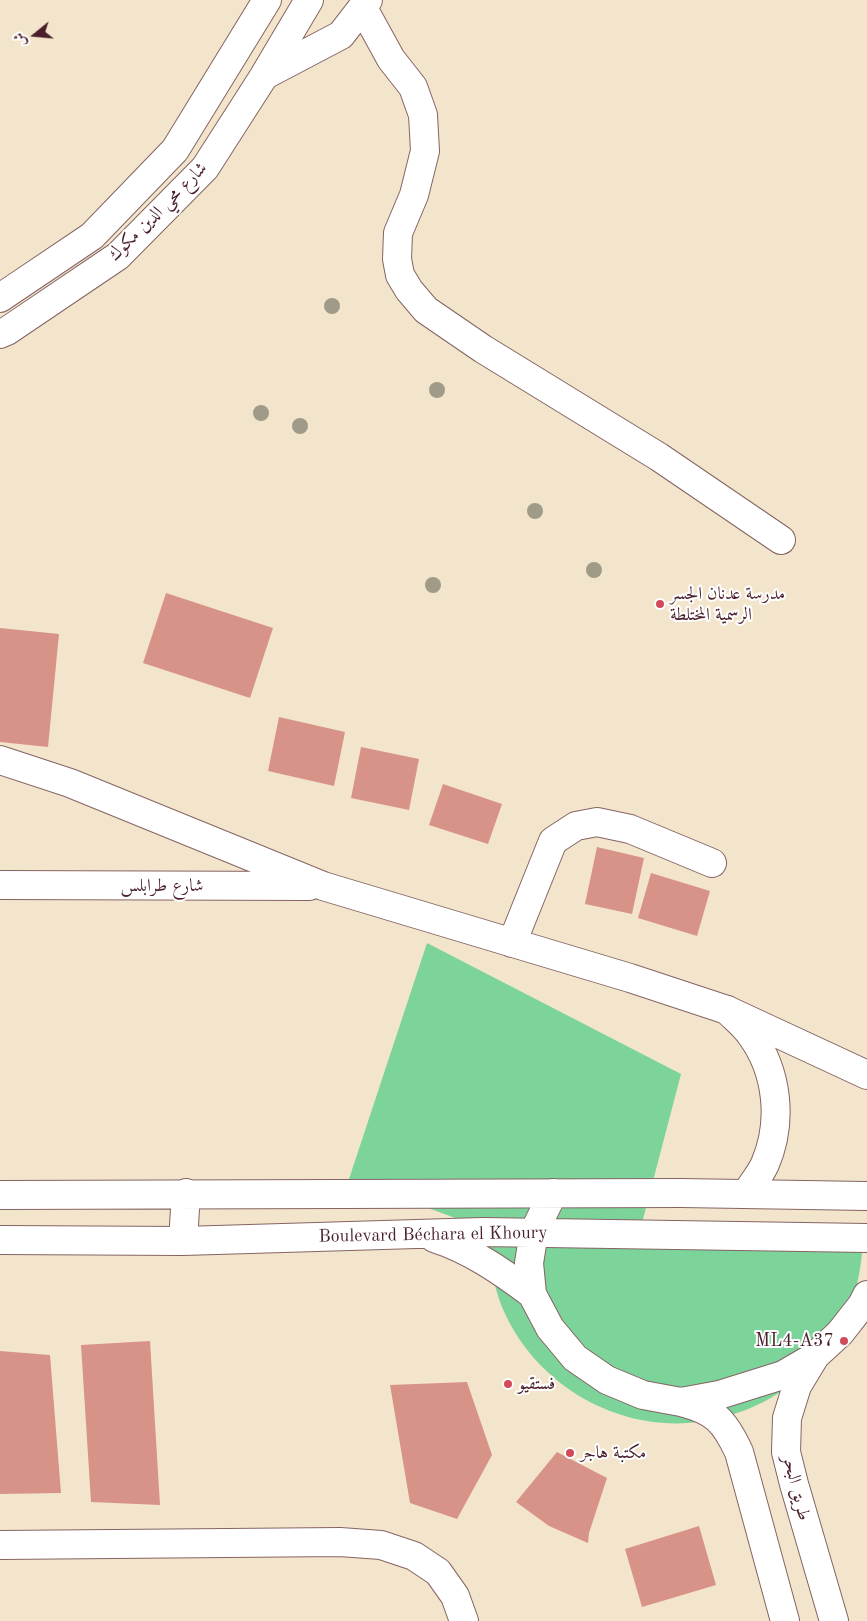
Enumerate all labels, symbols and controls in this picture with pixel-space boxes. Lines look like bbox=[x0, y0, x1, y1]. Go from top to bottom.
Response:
north arrow bbox=[10, 10, 60, 60]
text: ش bbox=[12, 31, 29, 48]
street label: شارع محي الدين مكوك bbox=[104, 158, 212, 266]
place label: مدرسة عدنان الجسر الرسمية المختلطة bbox=[670, 583, 785, 626]
marker: مدرسة عدنان الجسر الرسمية المختلطة bbox=[654, 598, 666, 610]
street label: شارع طرابلس bbox=[121, 875, 203, 897]
street label: Boulevard Béchara el Khoury bbox=[318, 1222, 548, 1248]
place label: ML4-A37 bbox=[755, 1330, 834, 1352]
marker: ML4-A37 bbox=[838, 1335, 850, 1347]
place label: فستقيو bbox=[518, 1373, 555, 1395]
marker: فستقيو bbox=[502, 1378, 514, 1390]
place label: مكتبة هاجر bbox=[580, 1442, 646, 1464]
marker: مكتبة هاجر bbox=[564, 1447, 576, 1459]
street label: طريق البحر bbox=[777, 1453, 815, 1523]

